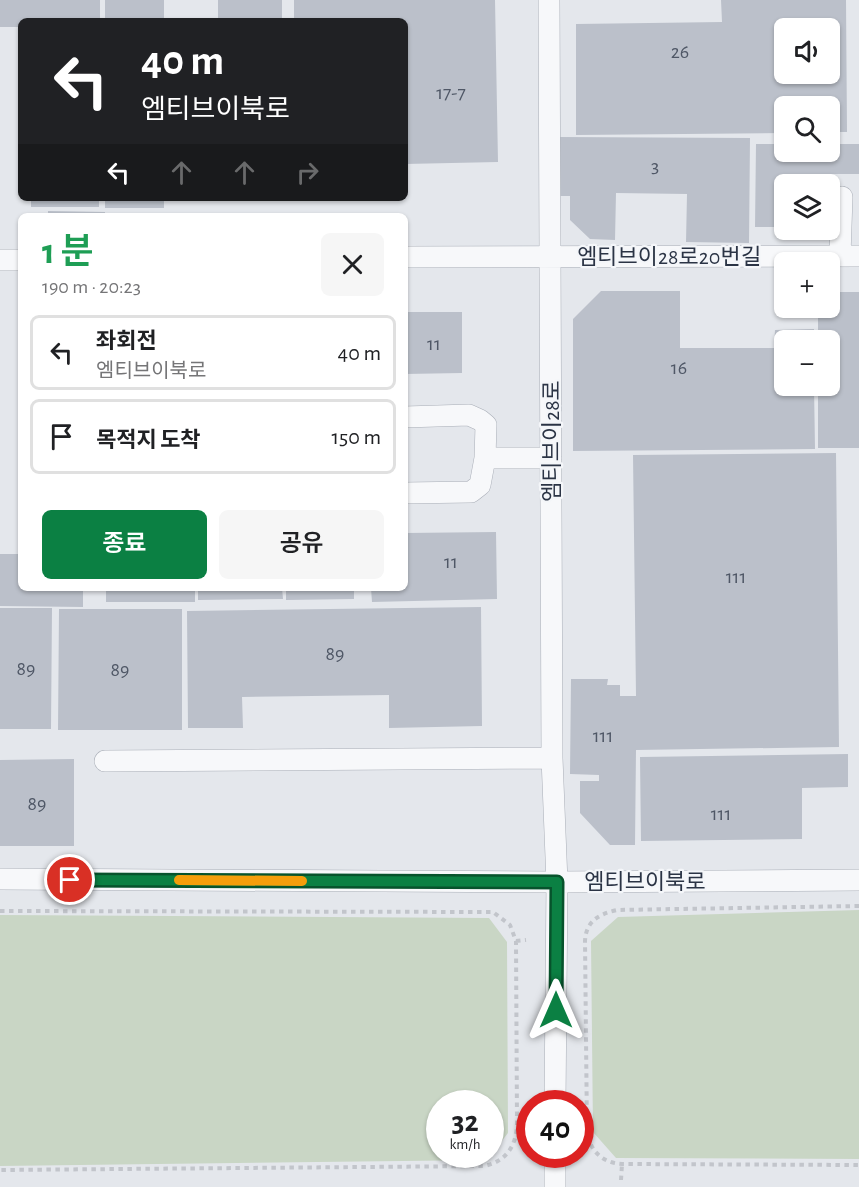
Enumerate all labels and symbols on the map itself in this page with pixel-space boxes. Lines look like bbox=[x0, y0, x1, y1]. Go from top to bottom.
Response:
house number: 26 bbox=[671, 42, 689, 62]
house number: 17-7 bbox=[436, 83, 466, 103]
house number: 3 bbox=[651, 156, 659, 176]
street label: 엠티브이28로20번길 bbox=[577, 245, 761, 268]
house number: 11 bbox=[427, 334, 441, 354]
house number: 16 bbox=[671, 358, 687, 378]
street label: 엠티브이28로 bbox=[540, 380, 563, 502]
house number: 11 bbox=[444, 552, 458, 572]
house number: 111 bbox=[726, 567, 746, 587]
house number: 89 bbox=[326, 644, 344, 664]
house number: 89 bbox=[17, 659, 35, 679]
house number: 89 bbox=[111, 660, 129, 680]
house number: 111 bbox=[593, 726, 613, 746]
house number: 89 bbox=[28, 794, 46, 814]
house number: 111 bbox=[711, 804, 731, 824]
pin bbox=[44, 854, 95, 905]
street label: 엠티브이북로 bbox=[584, 870, 706, 893]
position arrow bbox=[524, 978, 588, 1042]
speed limit sign: 40 bbox=[516, 1090, 594, 1168]

